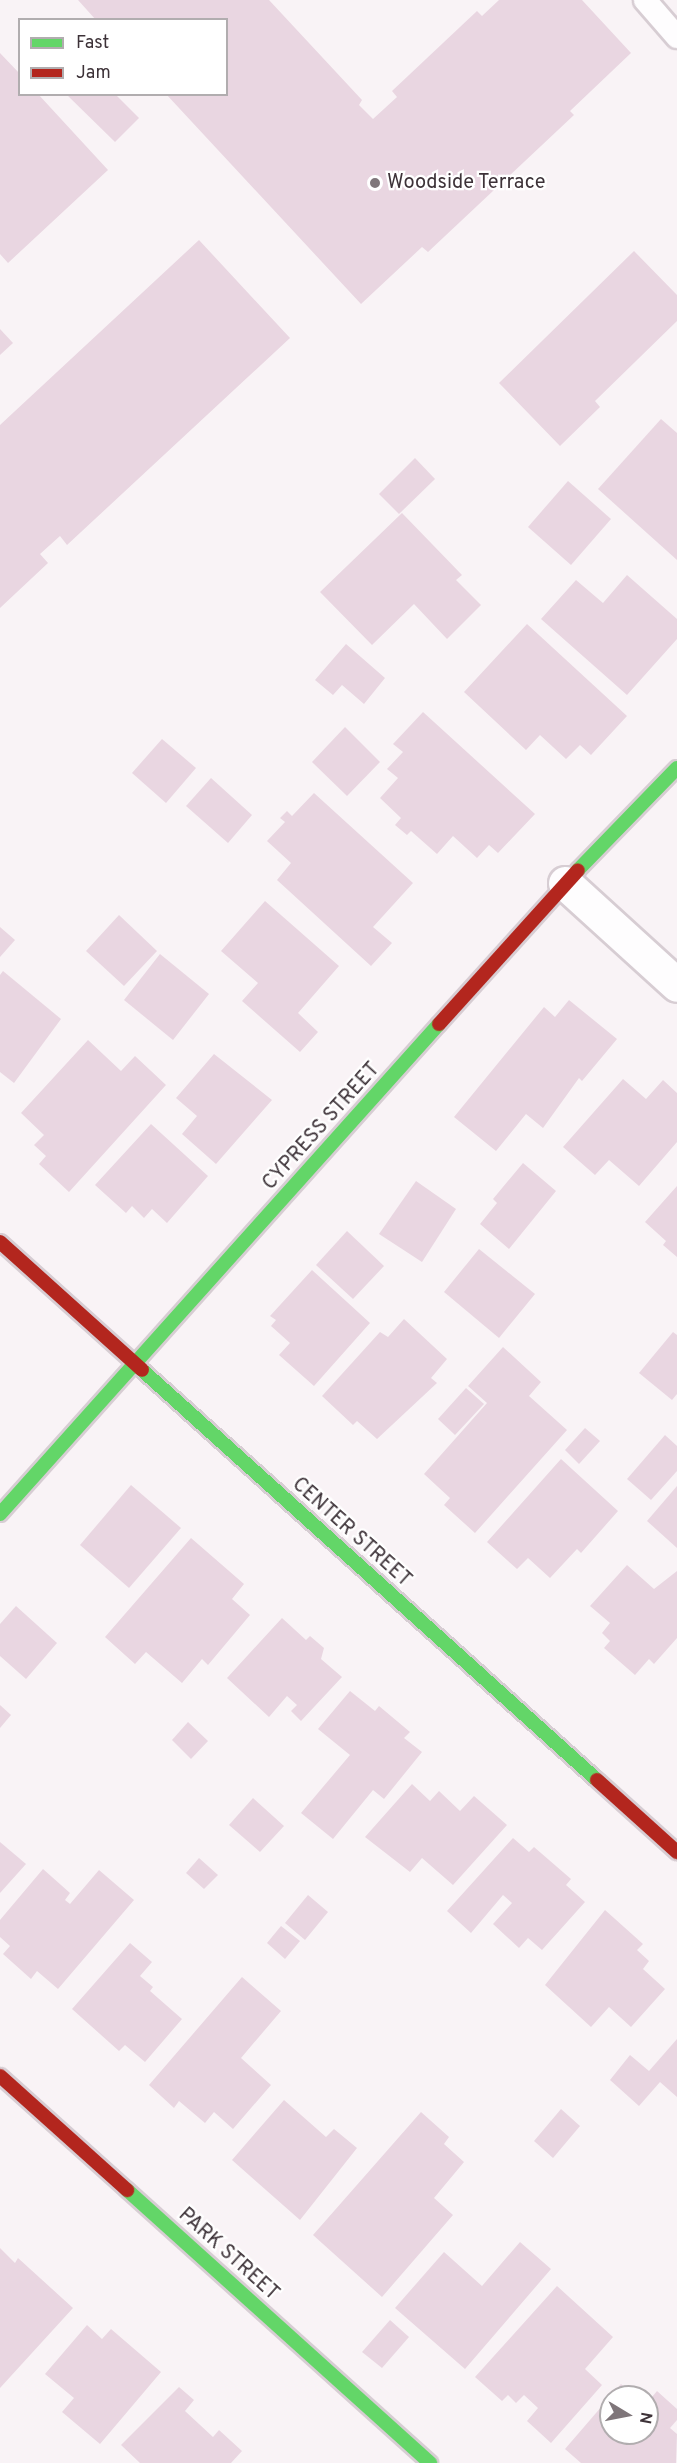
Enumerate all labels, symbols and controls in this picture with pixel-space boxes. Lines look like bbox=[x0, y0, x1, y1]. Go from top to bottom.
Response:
legend bbox=[18, 18, 228, 96]
text: Fast bbox=[76, 32, 109, 55]
text: Jam bbox=[76, 62, 111, 85]
place label: Woodside Terrace bbox=[387, 171, 546, 195]
marker: Woodside Terrace bbox=[368, 176, 382, 190]
street label: CYPRESS STREET bbox=[258, 1058, 386, 1196]
street label: CENTER STREET bbox=[286, 1473, 416, 1593]
street label: PARK STREET bbox=[173, 2204, 283, 2306]
north arrow bbox=[599, 2385, 659, 2445]
text: N bbox=[634, 2410, 656, 2425]

